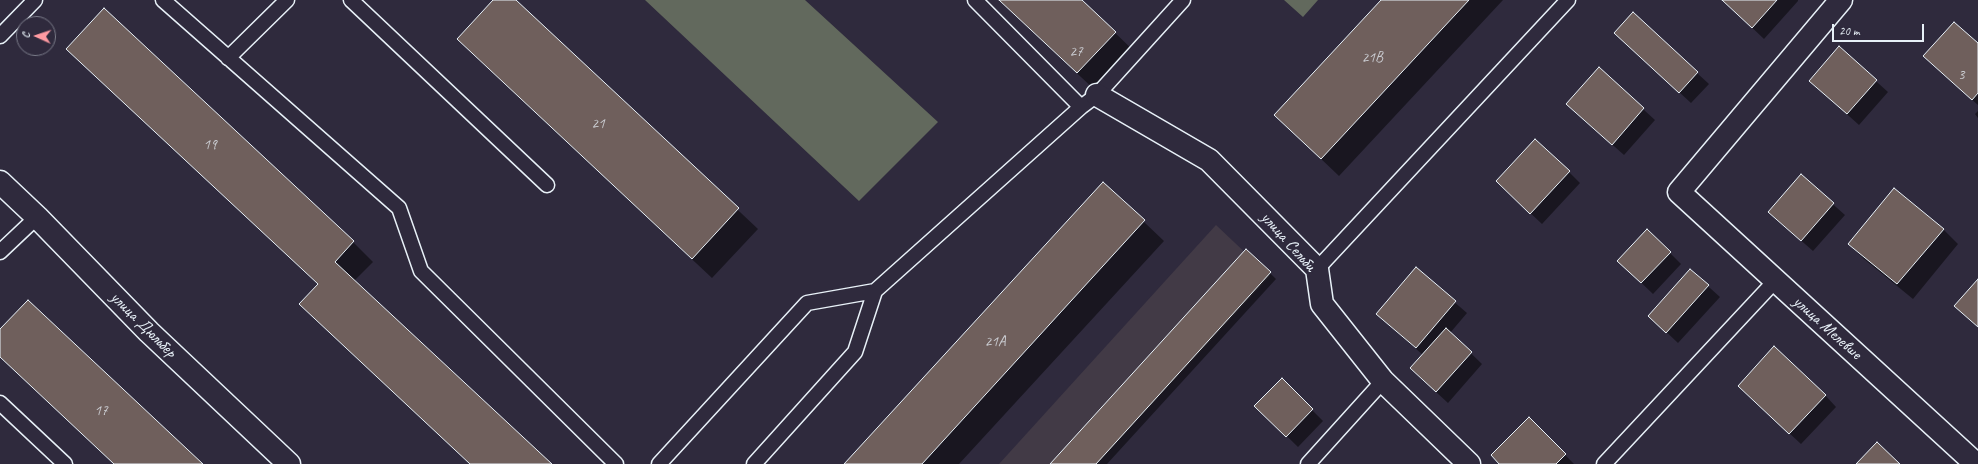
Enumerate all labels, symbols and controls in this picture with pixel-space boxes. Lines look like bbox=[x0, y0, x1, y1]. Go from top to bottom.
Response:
north arrow bbox=[16, 16, 56, 56]
scale bar bbox=[1834, 16, 1926, 42]
text: 20 m bbox=[1839, 23, 1859, 39]
text: С bbox=[18, 32, 32, 38]
house number: 27 bbox=[1069, 43, 1083, 61]
house number: 21В bbox=[1361, 49, 1383, 67]
house number: 3 bbox=[1958, 66, 1964, 84]
house number: 21 bbox=[591, 115, 605, 133]
house number: 19 bbox=[203, 136, 217, 154]
street label: улица Сельби bbox=[1256, 208, 1320, 276]
street label: улица Дюльбер bbox=[106, 288, 180, 362]
street label: улица Мелевше bbox=[1788, 292, 1866, 364]
house number: 21А bbox=[984, 333, 1006, 351]
house number: 17 bbox=[94, 402, 108, 420]

